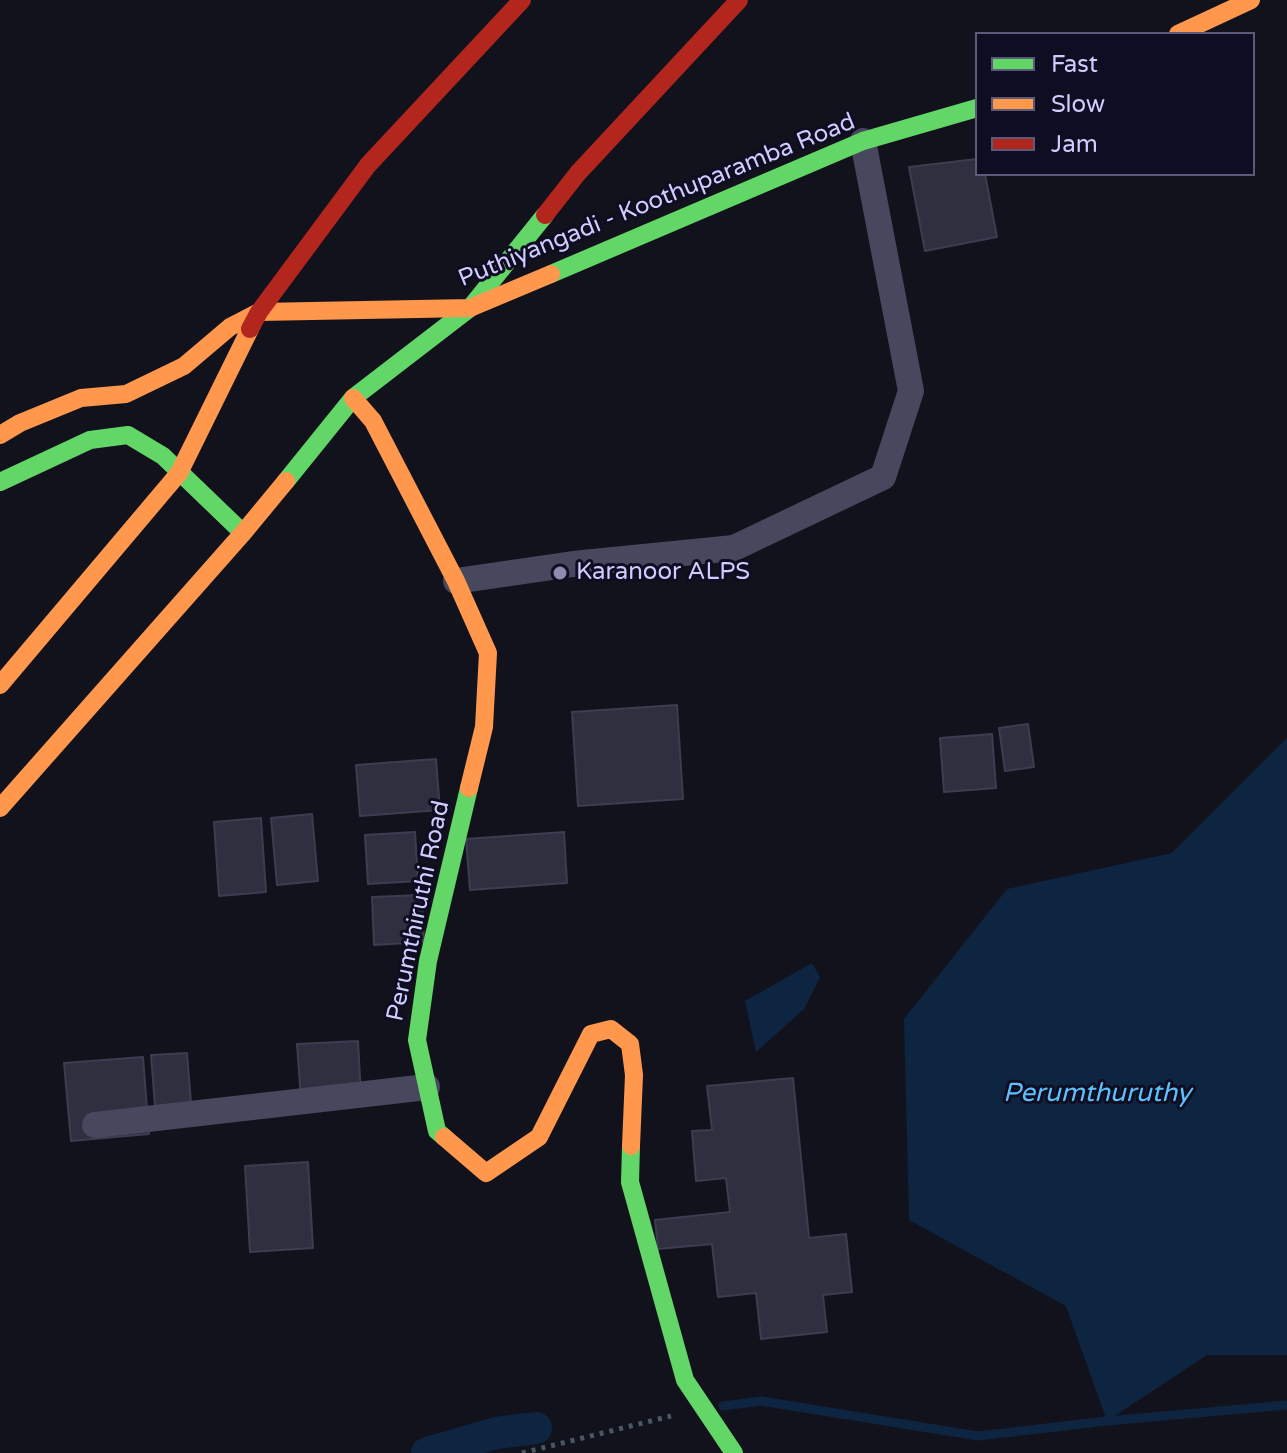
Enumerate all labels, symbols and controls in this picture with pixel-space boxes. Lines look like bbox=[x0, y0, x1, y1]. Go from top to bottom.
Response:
legend bbox=[975, 32, 1255, 176]
text: Fast bbox=[1051, 50, 1098, 79]
text: Slow bbox=[1051, 90, 1105, 119]
street label: Puthiyangadi - Koothuparamba Road bbox=[454, 108, 860, 294]
text: Jam bbox=[1051, 130, 1098, 159]
place label: Karanoor ALPS bbox=[576, 559, 750, 587]
marker: Karanoor ALPS bbox=[551, 564, 569, 582]
street label: Perumthiruthi Road bbox=[382, 798, 456, 1024]
water label: Perumthuruthy bbox=[1003, 1078, 1191, 1110]

